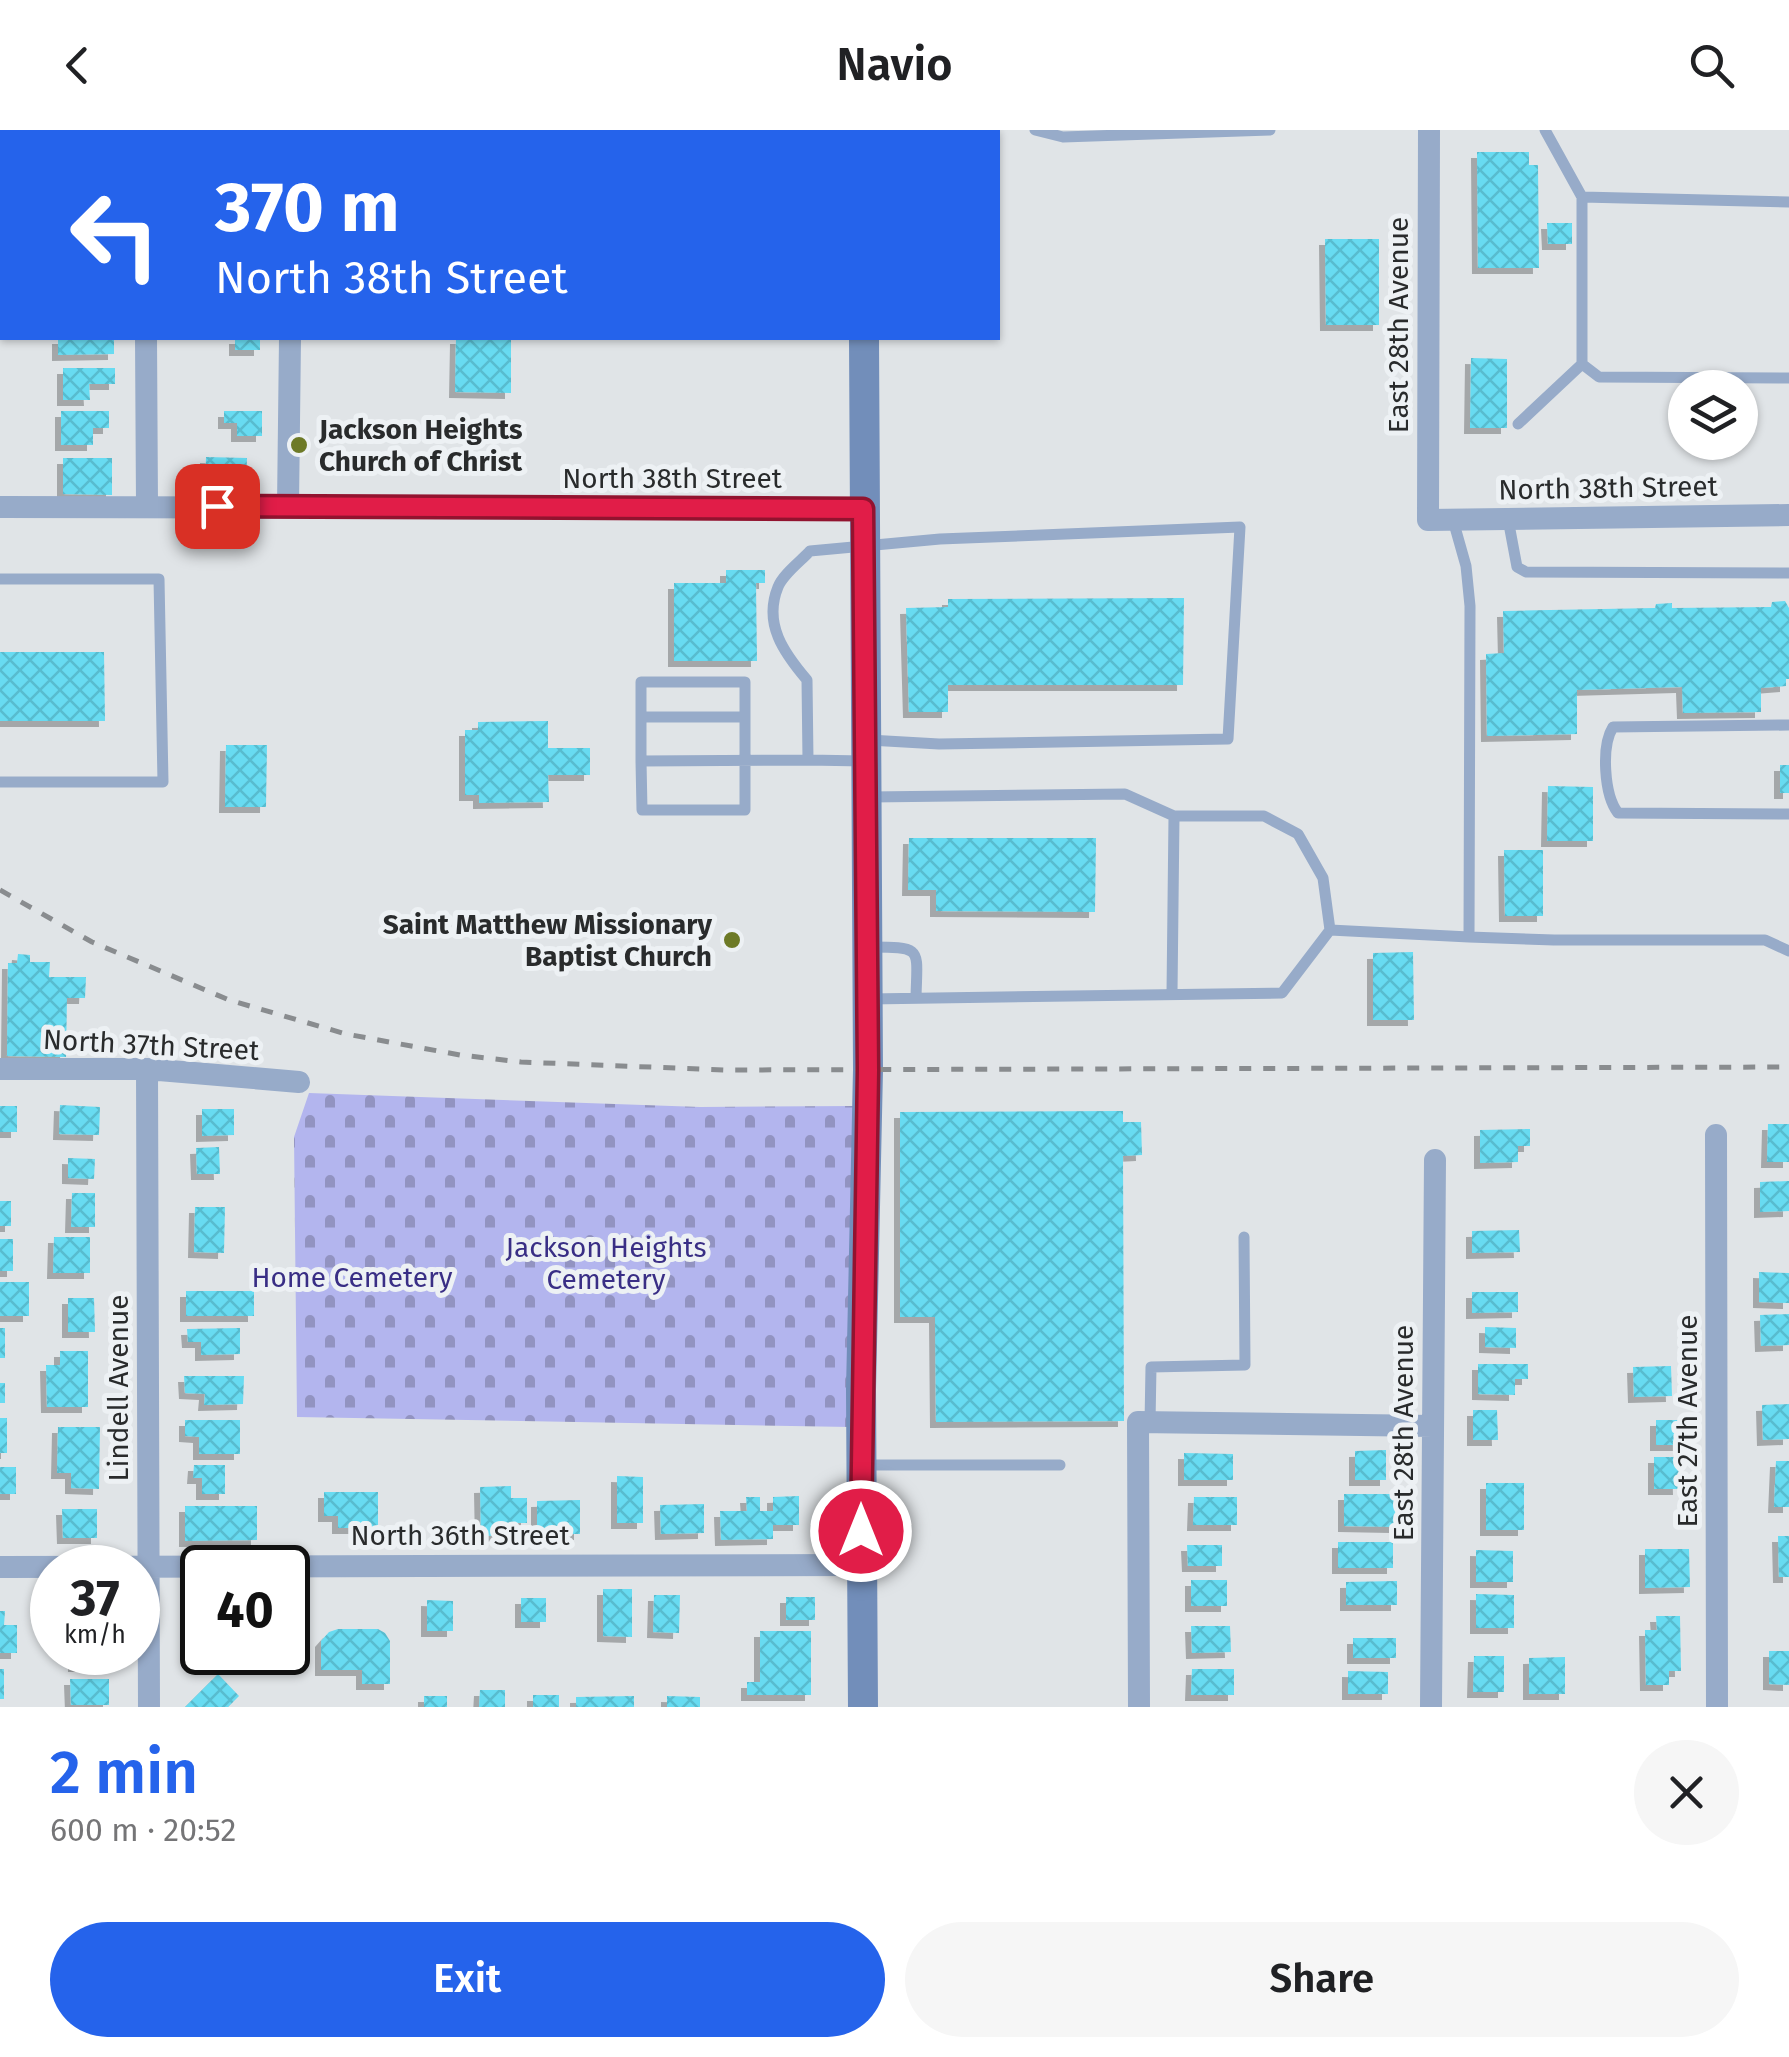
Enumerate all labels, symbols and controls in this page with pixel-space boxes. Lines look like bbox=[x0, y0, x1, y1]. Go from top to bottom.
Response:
icon: back bbox=[50, 38, 105, 93]
text: Navio bbox=[837, 38, 952, 92]
icon: search bbox=[1684, 38, 1739, 93]
text: 370 m bbox=[215, 166, 400, 250]
icon: left bbox=[50, 170, 180, 300]
street label: East 28th Avenue bbox=[1382, 217, 1415, 433]
text: North 38th Street bbox=[215, 251, 568, 305]
map controls bbox=[1668, 370, 1758, 460]
button: layers bbox=[1668, 370, 1758, 460]
place label: Jackson Heights Church of Christ bbox=[318, 413, 523, 478]
marker: Jackson Heights Church of Christ bbox=[288, 434, 310, 456]
street label: North 38th Street bbox=[562, 462, 783, 495]
pin bbox=[175, 464, 260, 549]
street label: North 38th Street bbox=[1498, 470, 1719, 506]
icon: arrive bbox=[190, 479, 245, 534]
place label: Saint Matthew Missionary Baptist Church bbox=[383, 908, 712, 973]
marker: Saint Matthew Missionary Baptist Church bbox=[721, 929, 743, 951]
street label: North 37th Street bbox=[42, 1023, 261, 1067]
park label: Jackson Heights Cemetery bbox=[506, 1231, 706, 1296]
park label: Home Cemetery bbox=[251, 1261, 453, 1294]
street label: Lindell Avenue bbox=[102, 1294, 135, 1482]
street label: East 27th Avenue bbox=[1671, 1314, 1704, 1528]
street label: East 28th Avenue bbox=[1387, 1325, 1420, 1541]
position arrow bbox=[809, 1479, 913, 1583]
street label: North 36th Street bbox=[350, 1519, 570, 1552]
speed limit sign: 40 bbox=[180, 1545, 310, 1675]
text: 37 bbox=[70, 1568, 120, 1628]
text: km/h bbox=[64, 1620, 126, 1650]
text: 2 min bbox=[50, 1737, 198, 1809]
button: close bbox=[1634, 1740, 1739, 1845]
text: 600 m · 20:52 bbox=[50, 1811, 236, 1849]
button: Exit bbox=[50, 1922, 885, 2037]
button: Share bbox=[905, 1922, 1739, 2037]

